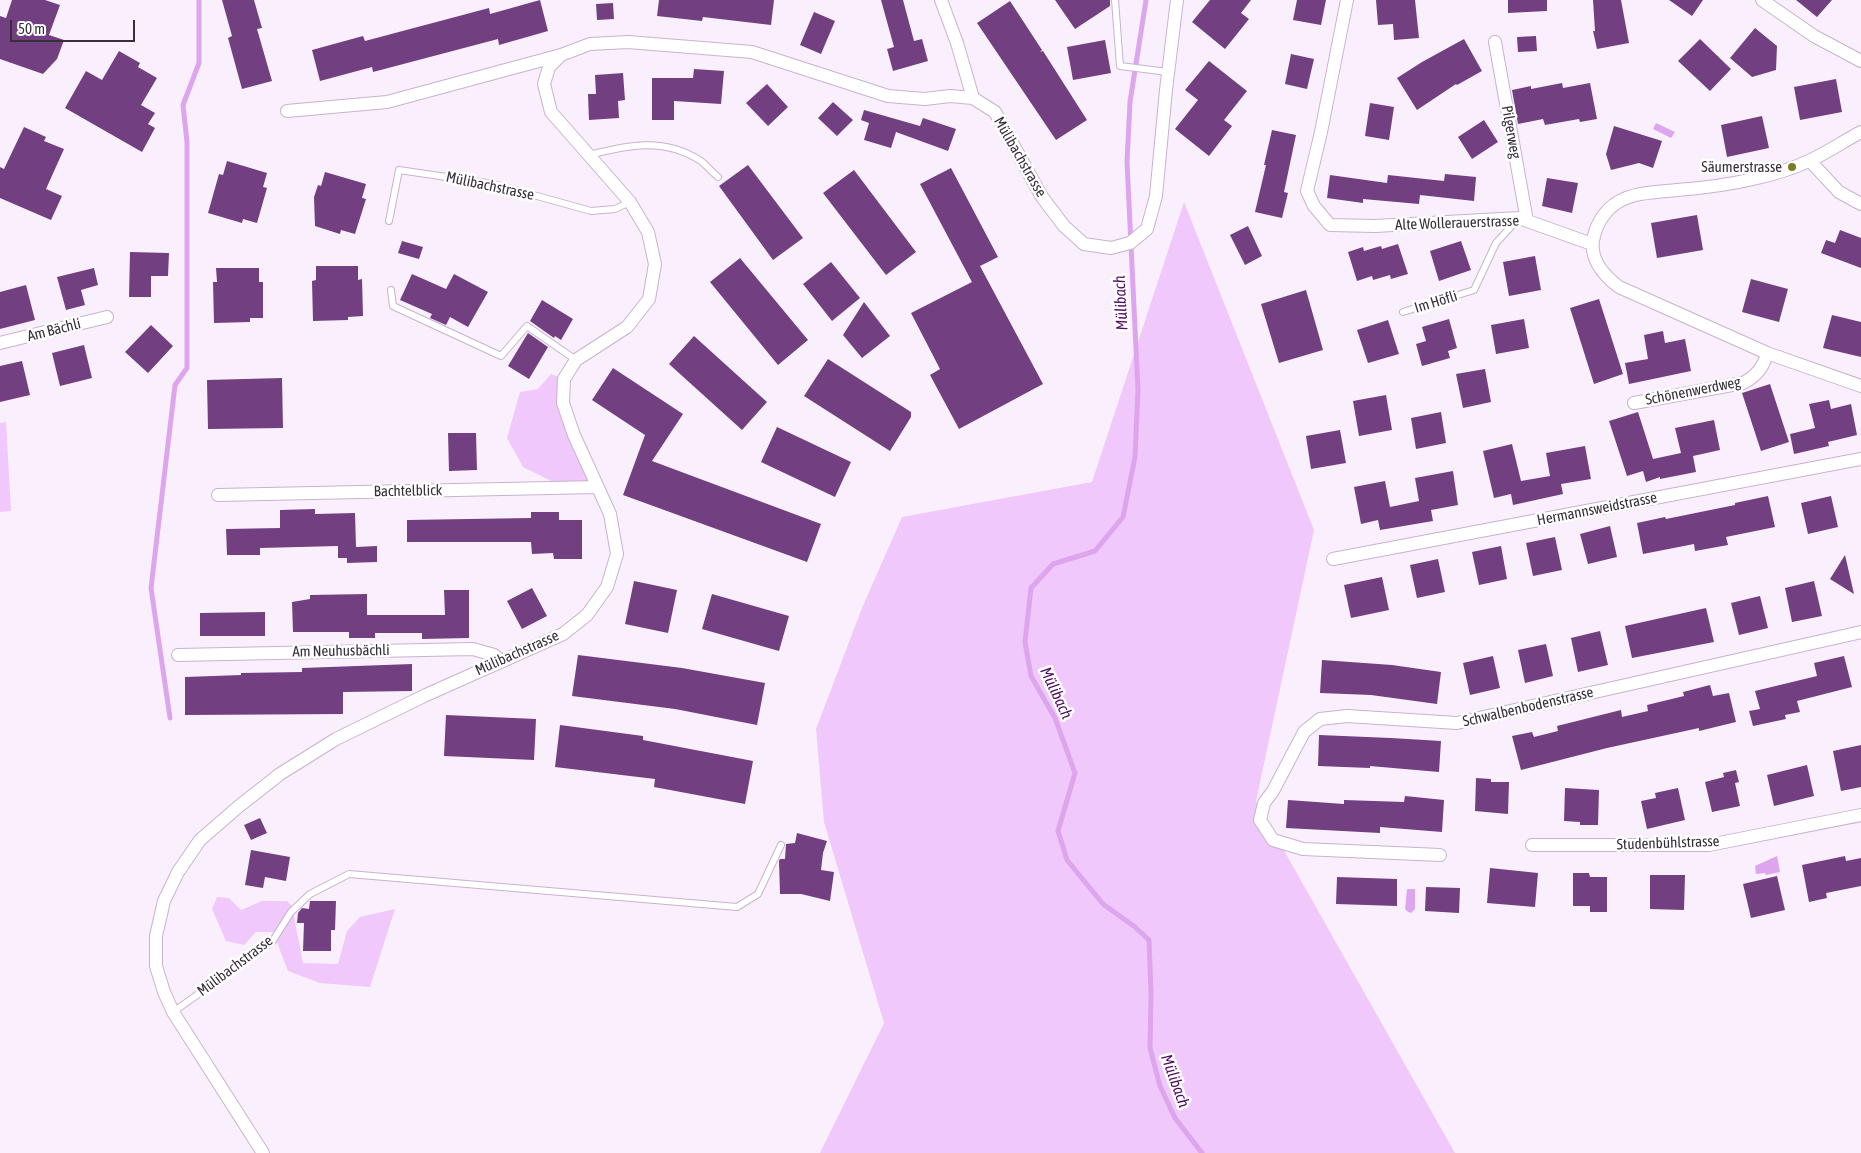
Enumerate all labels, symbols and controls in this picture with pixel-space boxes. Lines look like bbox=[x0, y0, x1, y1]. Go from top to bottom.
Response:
scale bar bbox=[12, 10, 138, 42]
text: 50 m bbox=[18, 20, 45, 37]
street label: Pilgerweg bbox=[1497, 104, 1525, 160]
street label: Mülibachstrasse bbox=[990, 114, 1050, 200]
place label: Säumerstrasse bbox=[1701, 158, 1782, 176]
marker: Säumerstrasse bbox=[1786, 161, 1798, 173]
street label: Mülibachstrasse bbox=[444, 168, 536, 204]
street label: Alte Wollerauerstrasse bbox=[1395, 212, 1519, 234]
water label: Mülibach bbox=[1110, 275, 1132, 331]
street label: Im Höfli bbox=[1412, 287, 1460, 317]
street label: Am Bächli bbox=[25, 315, 83, 345]
street label: Schönenwerdweg bbox=[1644, 373, 1742, 409]
street label: Bachtelblick bbox=[374, 481, 442, 501]
street label: Hermannsweidstrasse bbox=[1535, 489, 1659, 529]
street label: Mülibachstrasse bbox=[472, 627, 562, 679]
street label: Am Neuhusbächli bbox=[292, 641, 390, 661]
water label: Mülibach bbox=[1036, 664, 1076, 722]
street label: Schwalbenbodenstrasse bbox=[1461, 683, 1595, 731]
street label: Studenbühlstrasse bbox=[1616, 832, 1720, 854]
street label: Mülibachstrasse bbox=[194, 932, 276, 1000]
water label: Mülibach bbox=[1157, 1052, 1193, 1110]

